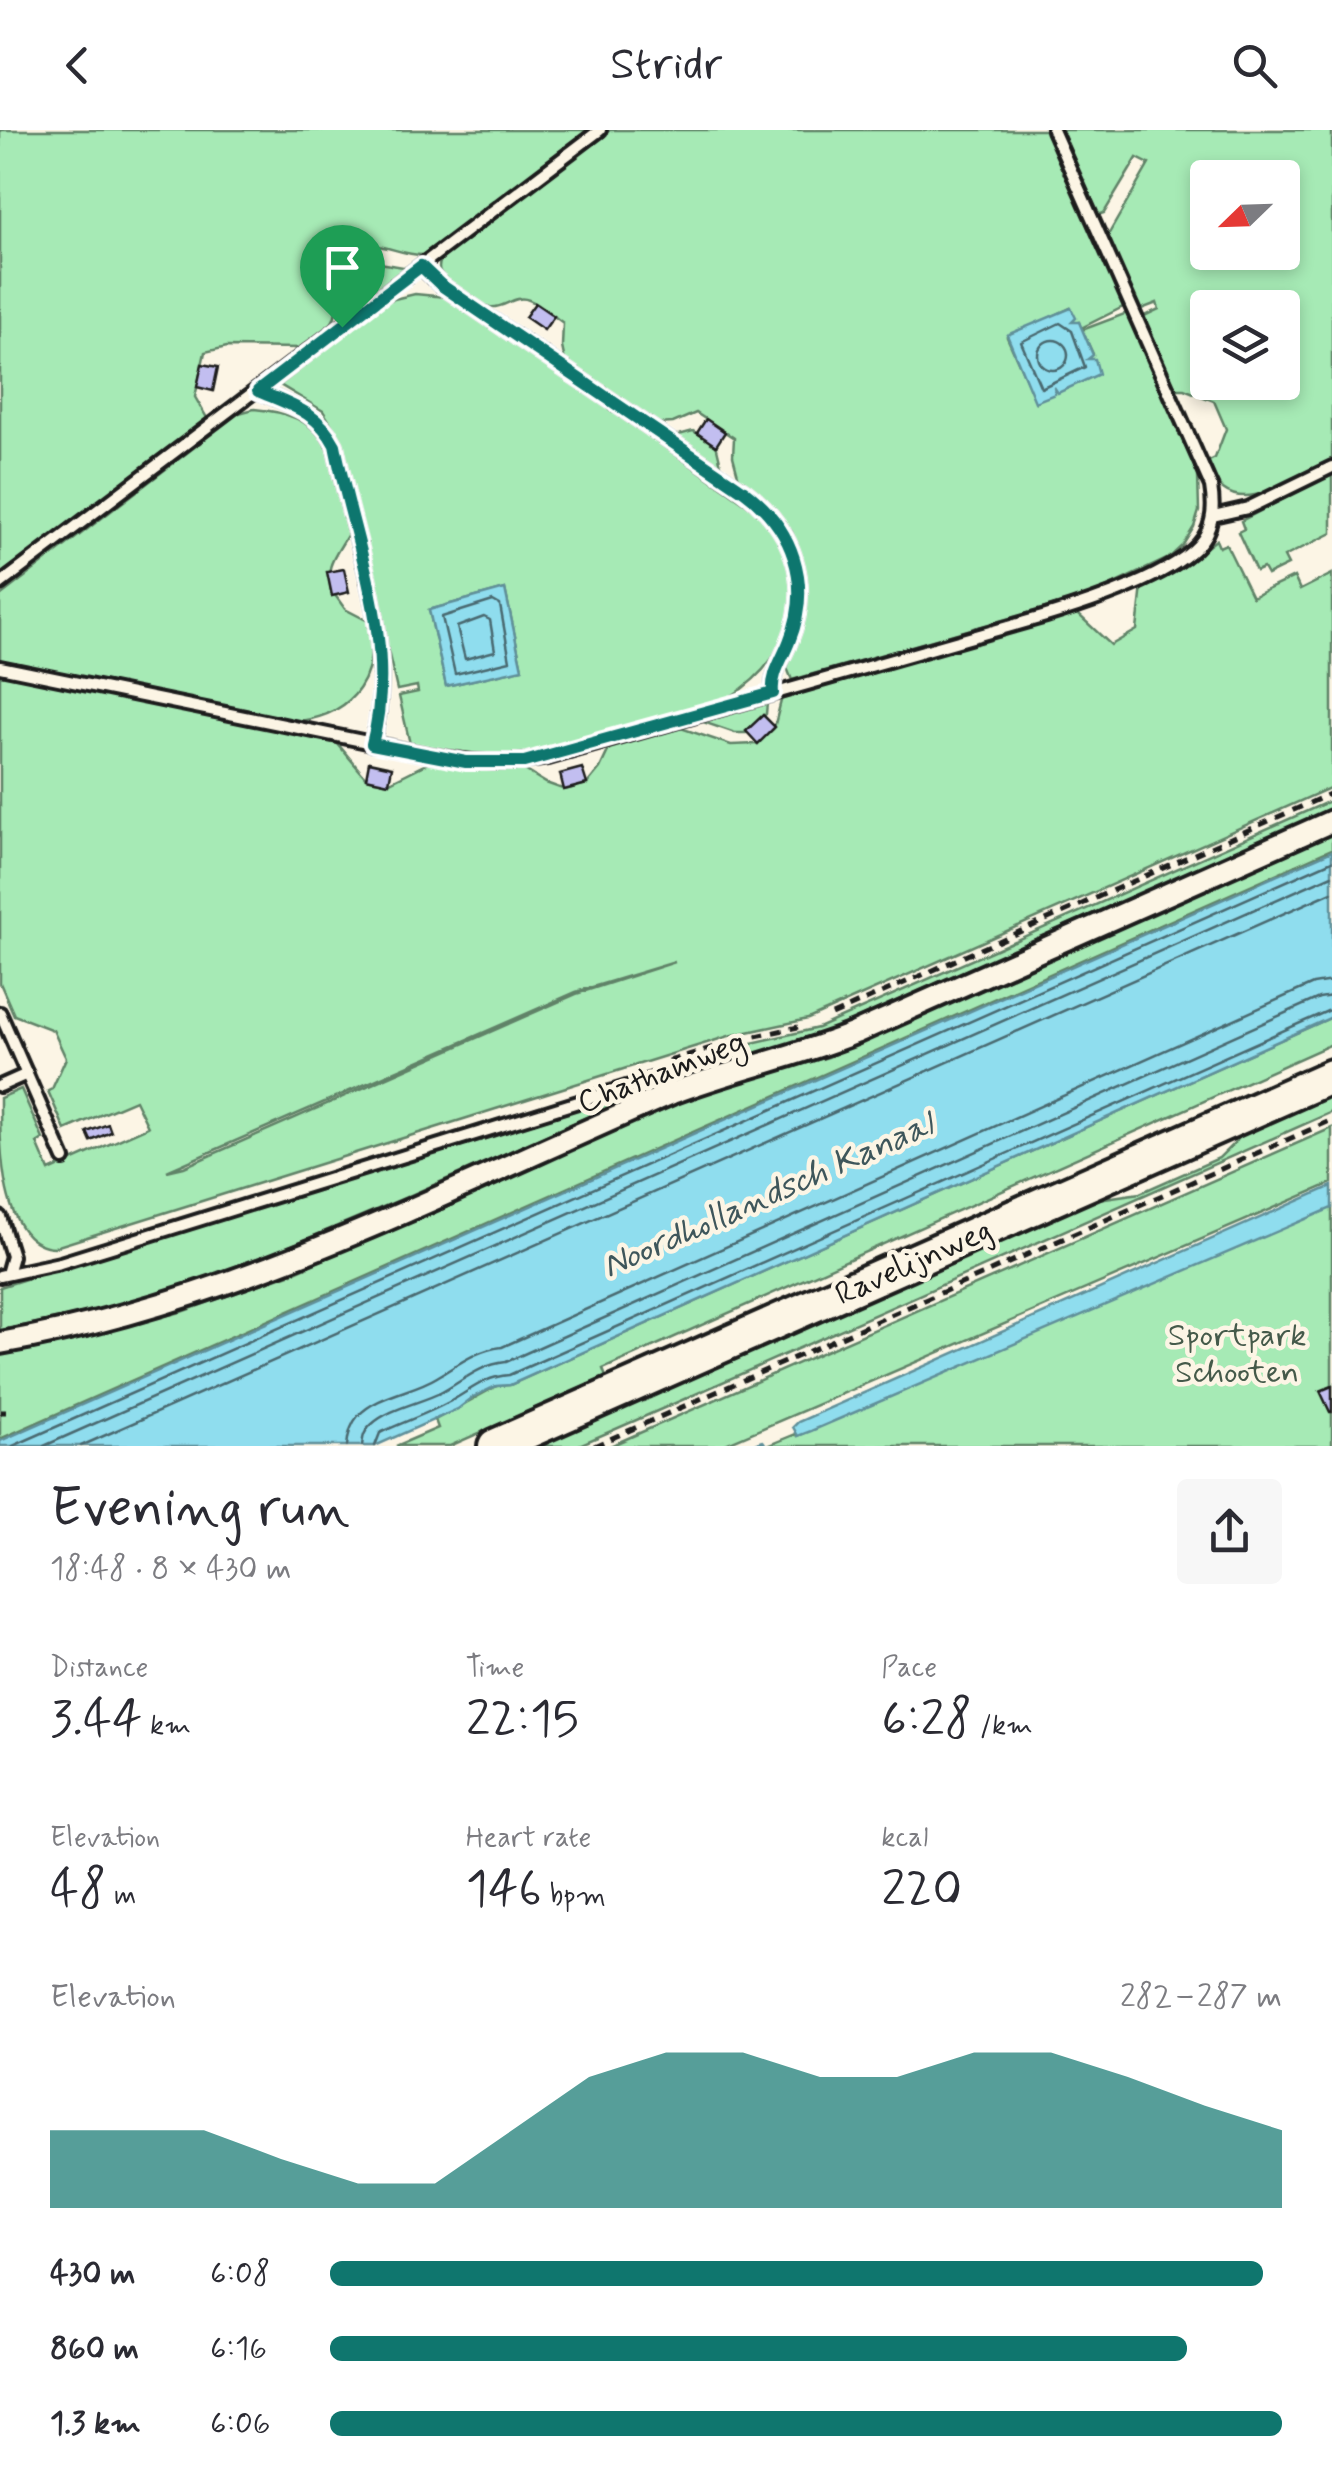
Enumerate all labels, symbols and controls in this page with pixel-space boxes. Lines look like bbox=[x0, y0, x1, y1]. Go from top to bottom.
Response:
text: Stridr bbox=[610, 36, 722, 95]
icon: back bbox=[50, 38, 105, 93]
icon: search bbox=[1227, 38, 1282, 93]
north arrow bbox=[1190, 160, 1300, 270]
map controls bbox=[1190, 160, 1300, 400]
pin bbox=[300, 225, 385, 328]
icon: arrive bbox=[315, 240, 370, 295]
button: layers bbox=[1190, 290, 1300, 400]
street label: Chathamweg bbox=[572, 1022, 752, 1126]
water label: Noordhollandsch Kanaal bbox=[595, 1100, 945, 1290]
street label: Ravelijnweg bbox=[829, 1210, 999, 1316]
park label: Sportpark Schooten bbox=[1168, 1315, 1306, 1394]
text: Evening run bbox=[50, 1474, 350, 1546]
button: share bbox=[1177, 1479, 1282, 1584]
text: 18:48 · 8 × 430 m bbox=[50, 1548, 292, 1590]
text: Distance bbox=[50, 1650, 148, 1687]
text: Time bbox=[466, 1650, 524, 1687]
text: Pace bbox=[881, 1650, 937, 1687]
text: 3.44 bbox=[50, 1687, 142, 1753]
text: 22:15 bbox=[466, 1687, 579, 1753]
text: 6:28 bbox=[881, 1687, 972, 1753]
text: km bbox=[142, 1708, 191, 1745]
text: /km bbox=[972, 1708, 1033, 1745]
text: Elevation bbox=[50, 1820, 160, 1857]
text: Heart rate bbox=[466, 1820, 591, 1857]
text: kcal bbox=[881, 1820, 928, 1857]
text: 48 bbox=[50, 1857, 107, 1923]
text: 146 bbox=[466, 1857, 542, 1923]
text: 220 bbox=[881, 1857, 962, 1923]
text: m bbox=[107, 1878, 136, 1915]
text: bpm bbox=[542, 1878, 606, 1915]
text: Elevation bbox=[50, 1976, 176, 2018]
text: 282–287 m bbox=[1120, 1976, 1282, 2018]
text: 430 m bbox=[50, 2253, 136, 2295]
text: 6:08 bbox=[210, 2253, 270, 2295]
text: 860 m bbox=[50, 2328, 139, 2370]
text: 6:16 bbox=[210, 2328, 267, 2370]
text: 1.3 km bbox=[50, 2403, 141, 2445]
text: 6:06 bbox=[210, 2403, 271, 2445]

